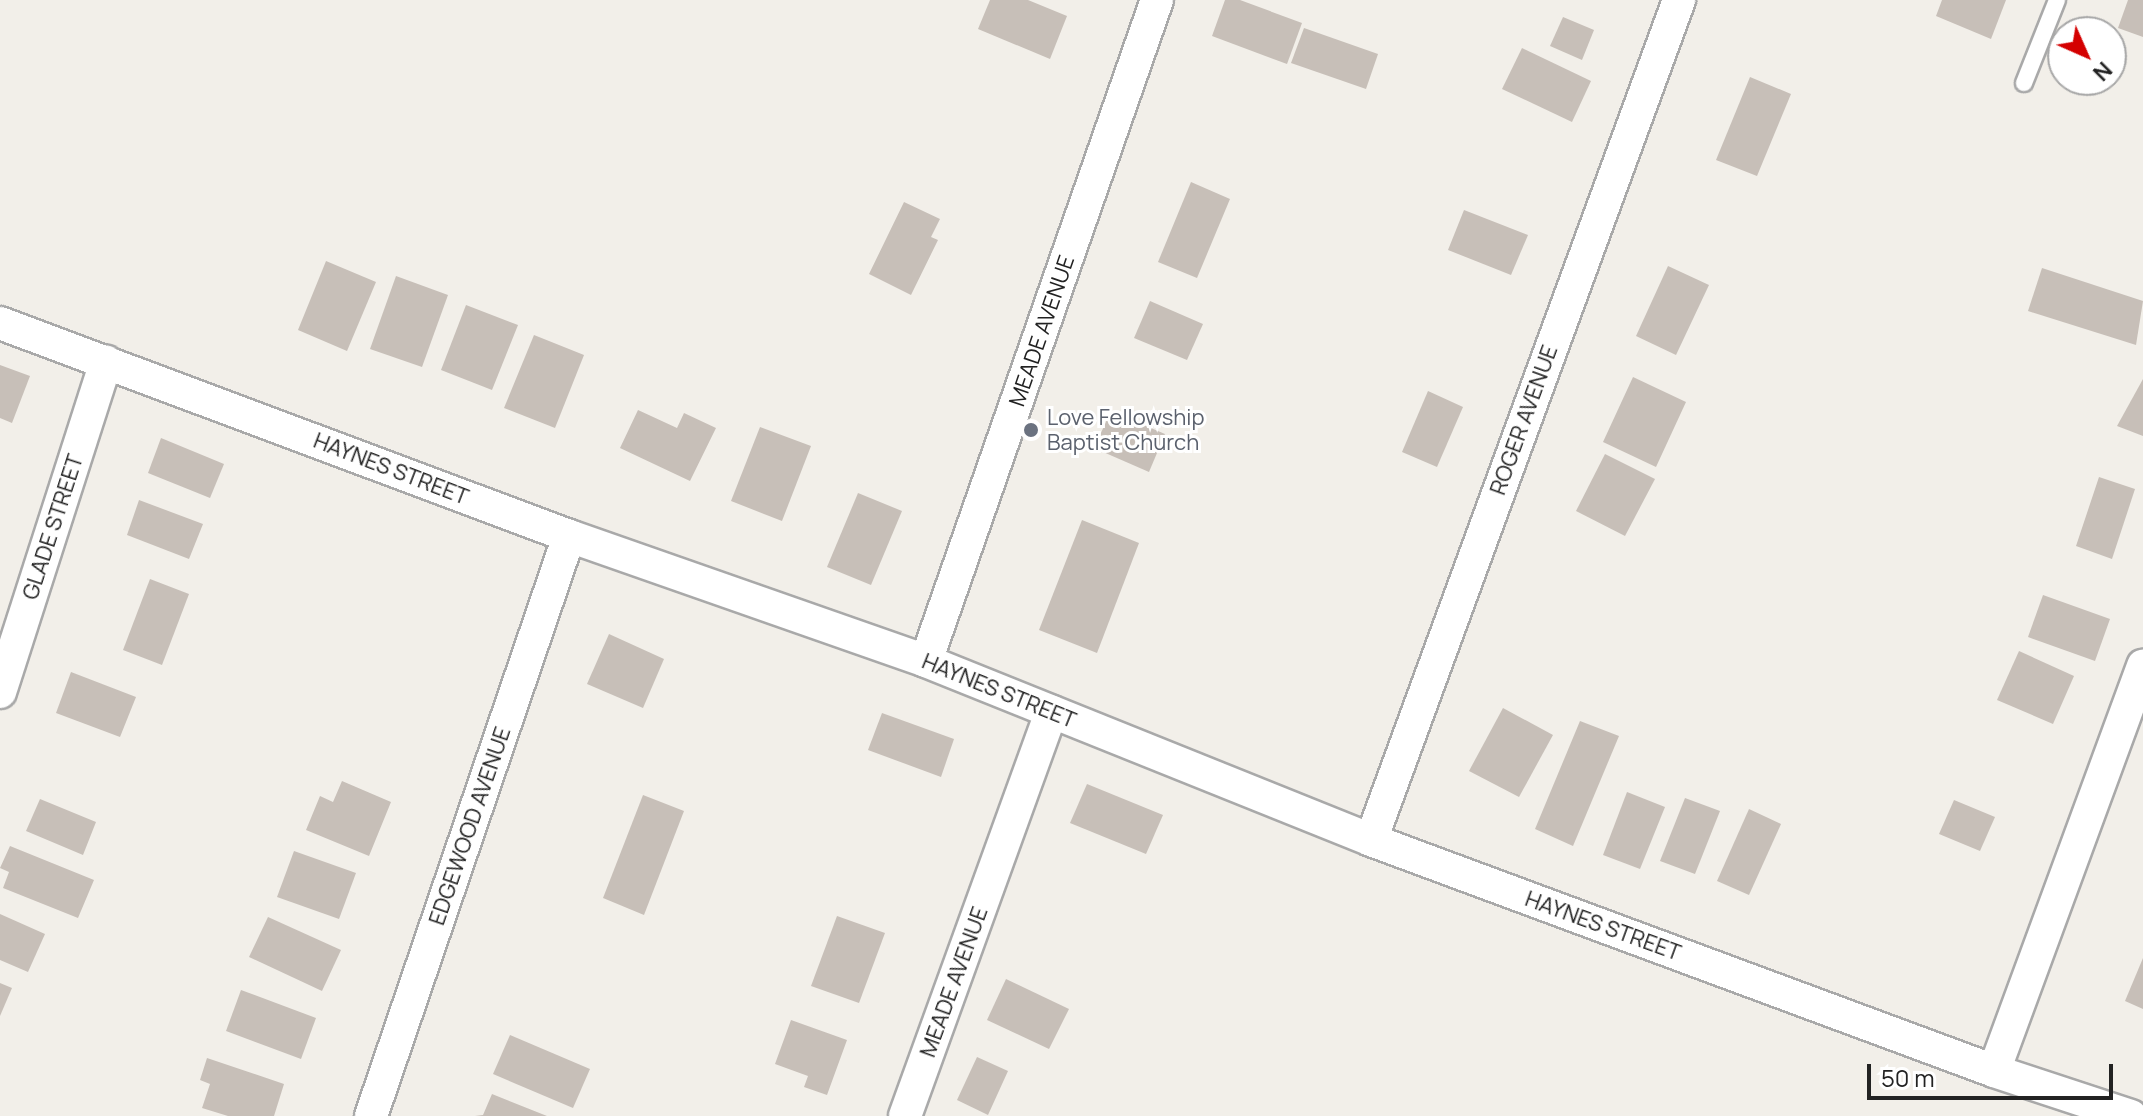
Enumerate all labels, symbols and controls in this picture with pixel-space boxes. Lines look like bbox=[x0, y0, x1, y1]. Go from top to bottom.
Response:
north arrow bbox=[2047, 16, 2127, 96]
text: N bbox=[2086, 55, 2119, 88]
street label: MEADE AVENUE bbox=[1004, 252, 1080, 410]
street label: ROGER AVENUE bbox=[1485, 342, 1563, 498]
place label: Love Fellowship Baptist Church bbox=[1047, 404, 1204, 456]
marker: Love Fellowship Baptist Church bbox=[1022, 421, 1040, 439]
street label: HAYNES STREET bbox=[310, 427, 472, 511]
street label: GLADE STREET bbox=[17, 451, 89, 603]
street label: HAYNES STREET bbox=[918, 648, 1080, 734]
street label: EDGEWOOD AVENUE bbox=[424, 723, 516, 929]
street label: HAYNES STREET bbox=[1522, 886, 1684, 966]
street label: MEADE AVENUE bbox=[915, 903, 993, 1061]
scale bar bbox=[1871, 1048, 2117, 1098]
text: 50 m bbox=[1881, 1061, 1935, 1094]

